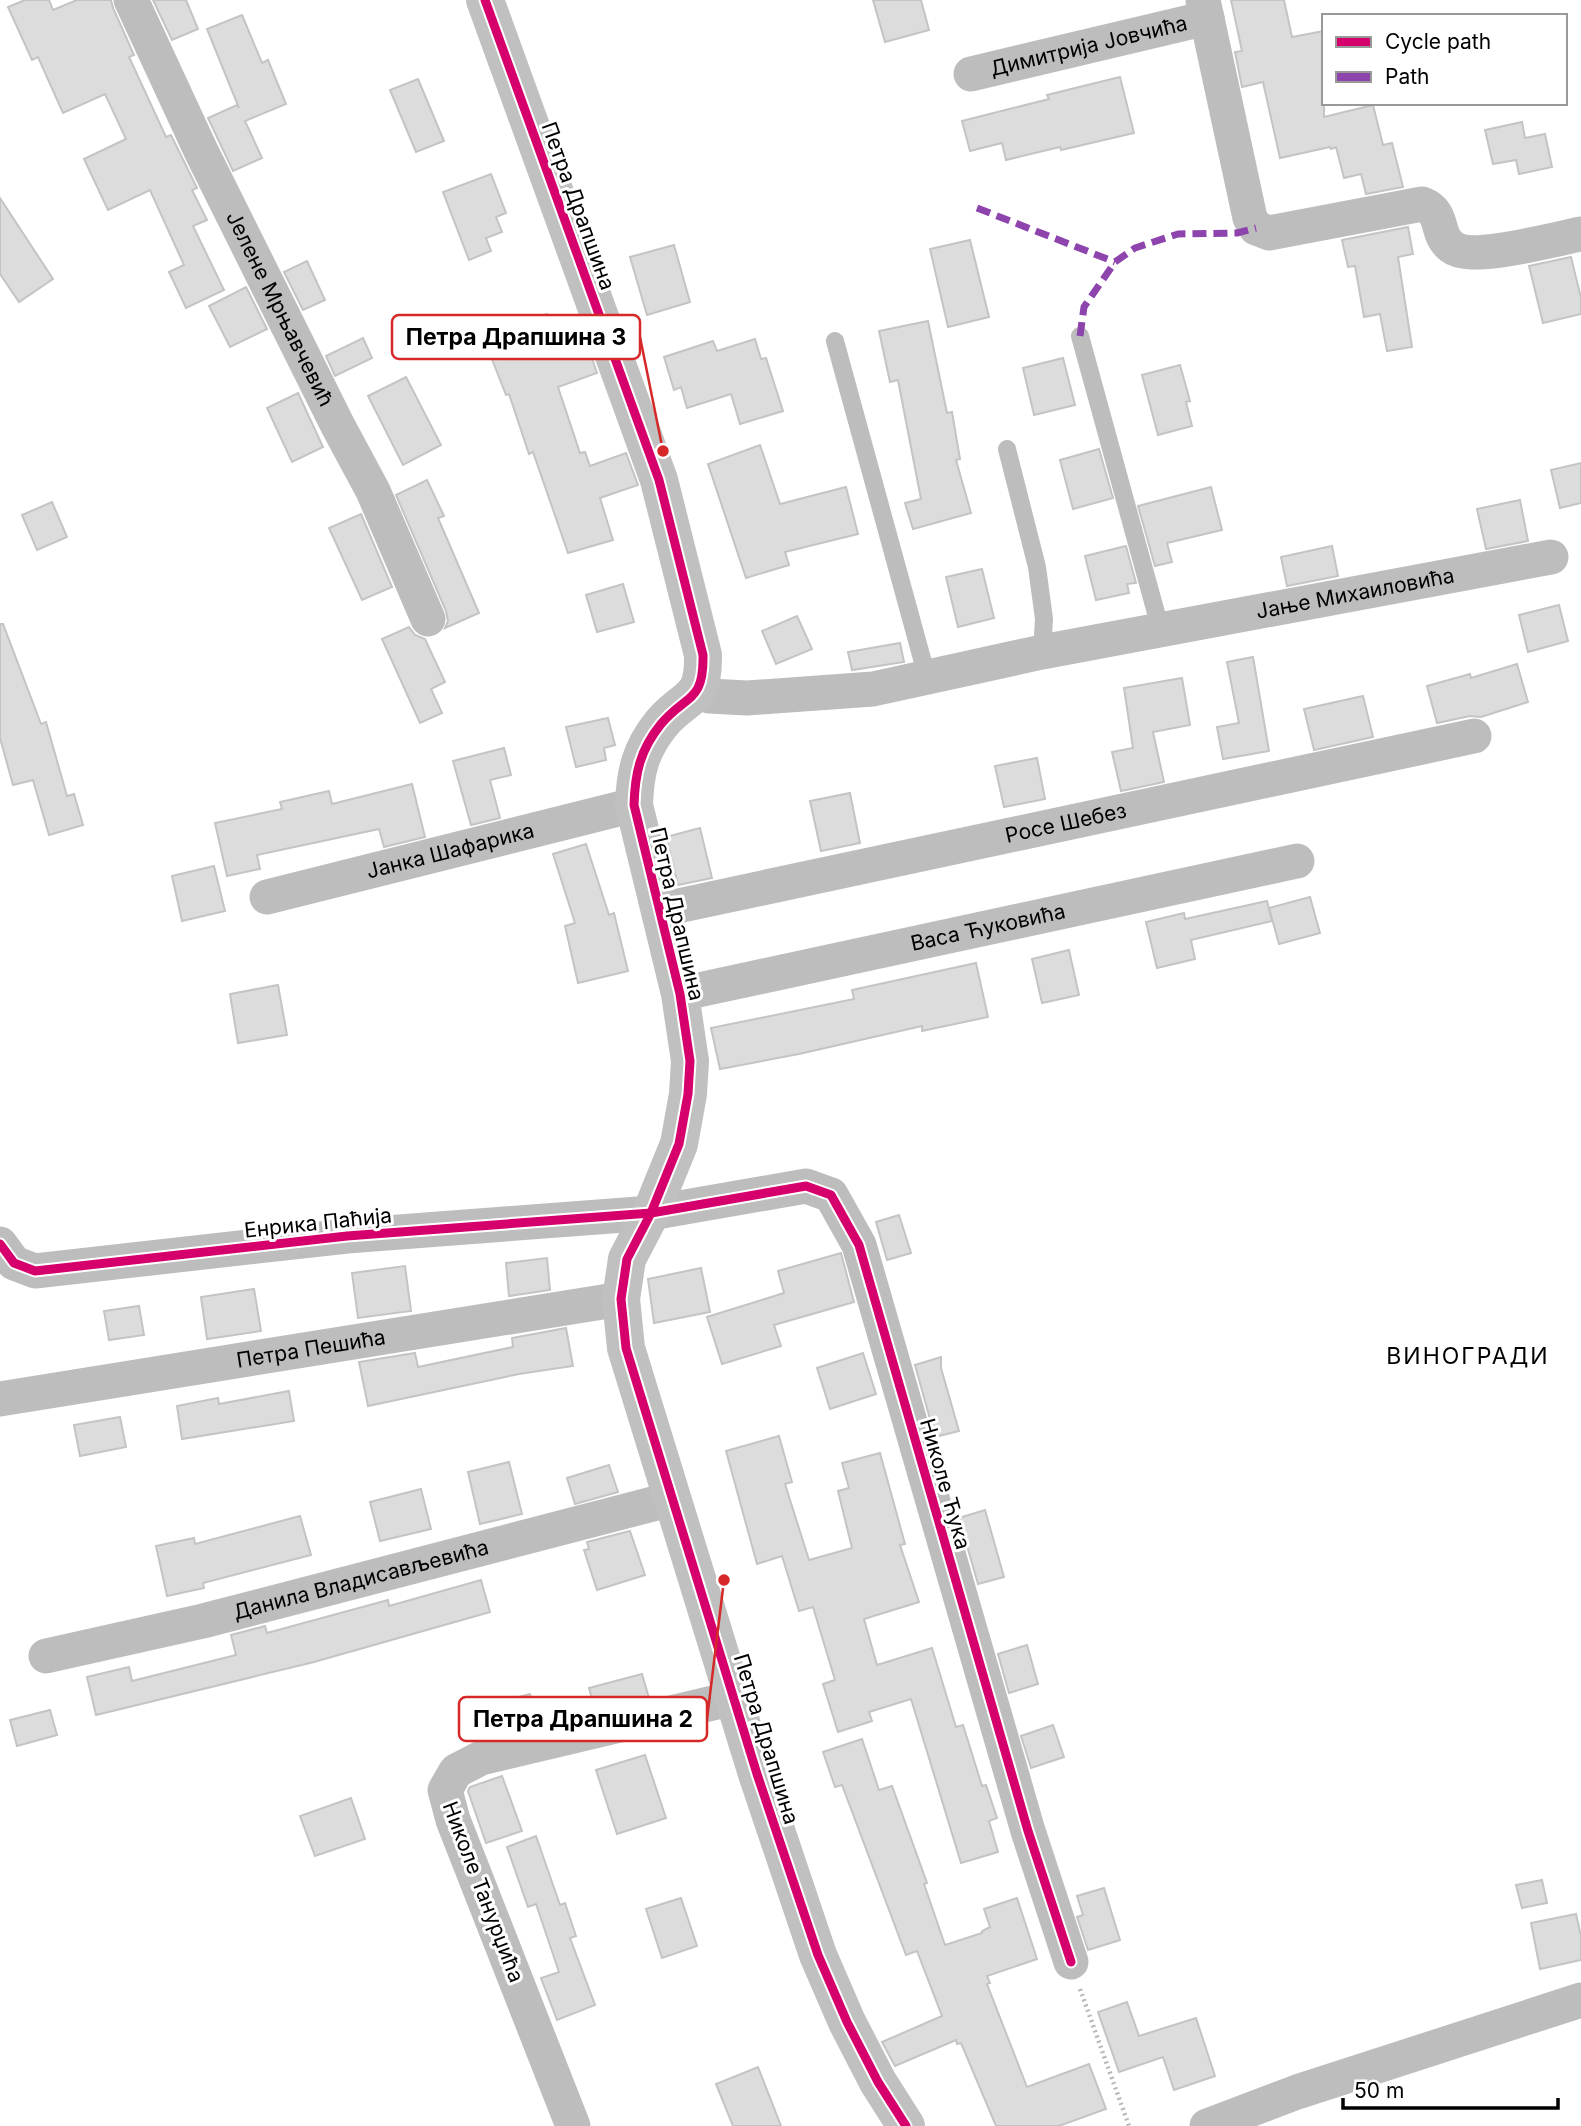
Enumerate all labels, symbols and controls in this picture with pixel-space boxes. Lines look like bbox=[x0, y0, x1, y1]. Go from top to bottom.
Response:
street label: Димитрија Јовчића bbox=[988, 10, 1190, 81]
legend bbox=[1322, 14, 1567, 105]
text: Cycle path bbox=[1385, 29, 1491, 54]
text: Path bbox=[1385, 64, 1430, 89]
street label: Петра Драпшина bbox=[536, 118, 620, 293]
street label: Јелене Мрњавчевић bbox=[221, 207, 339, 410]
callout: Петра Драпшина 3 bbox=[392, 315, 640, 359]
text: Петра Драпшина 3 bbox=[406, 323, 626, 351]
street label: Јање Михаиловића bbox=[1254, 562, 1456, 624]
street label: Росе Шебез bbox=[1003, 798, 1129, 848]
street label: Јанка Шафарика bbox=[364, 817, 537, 884]
street label: Петра Драпшина bbox=[645, 825, 710, 1003]
street label: Васа Ћуковића bbox=[908, 898, 1067, 956]
street label: Енрика Паћија bbox=[243, 1202, 393, 1243]
street label: Петра Пешића bbox=[235, 1324, 387, 1373]
district label: ВИНОГРАДИ bbox=[1386, 1342, 1550, 1370]
street label: Николе Ћука bbox=[915, 1416, 976, 1552]
street label: Данила Владисављевића bbox=[230, 1534, 491, 1625]
street label: Петра Драпшина bbox=[729, 1651, 804, 1827]
callout: Петра Драпшина 2 bbox=[459, 1697, 707, 1741]
text: Петра Драпшина 2 bbox=[473, 1705, 693, 1733]
street label: Николе Танурџића bbox=[437, 1798, 529, 1986]
scale bar bbox=[1343, 2066, 1558, 2110]
text: 50 m bbox=[1354, 2078, 1404, 2103]

